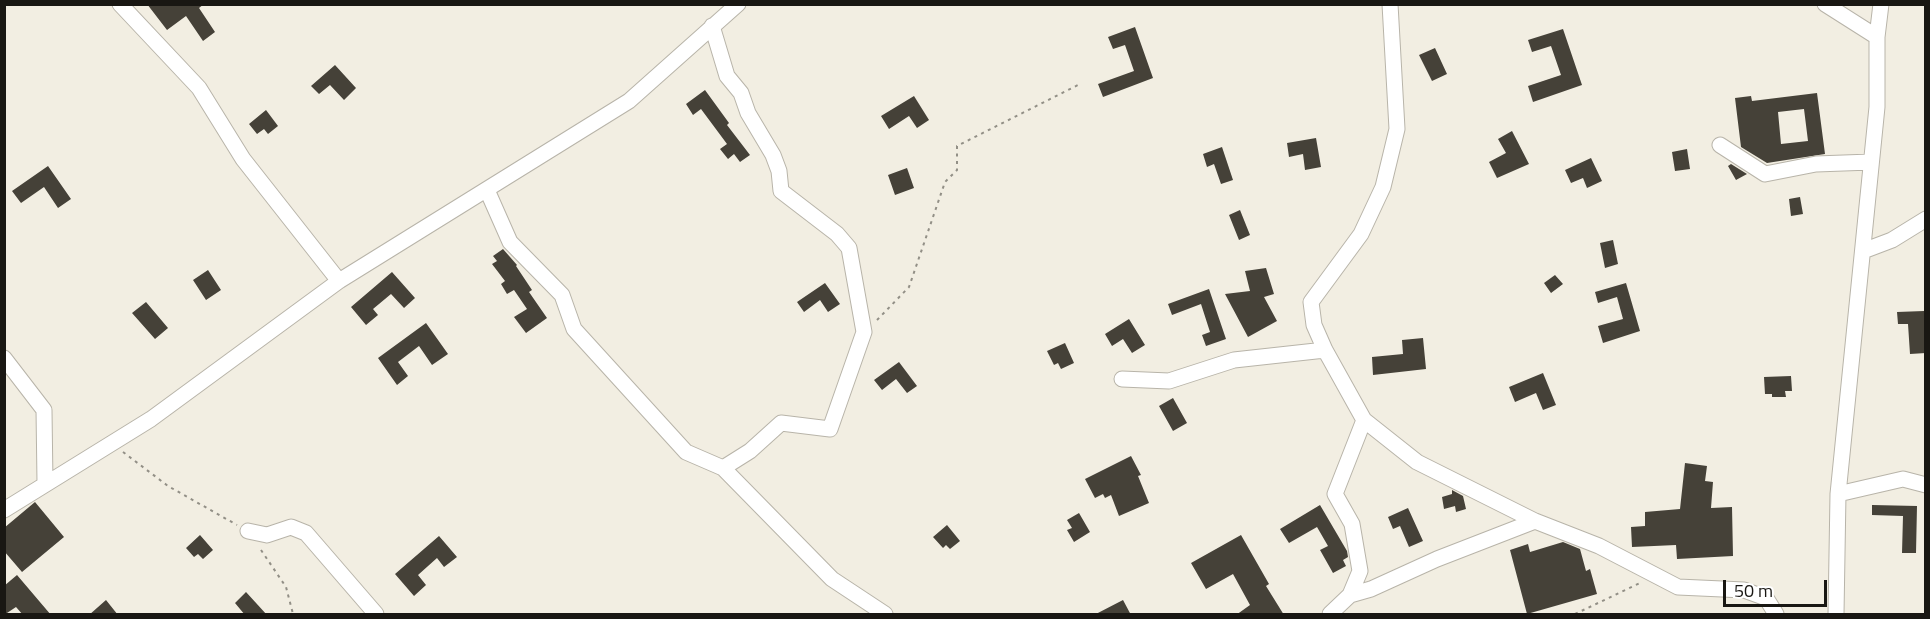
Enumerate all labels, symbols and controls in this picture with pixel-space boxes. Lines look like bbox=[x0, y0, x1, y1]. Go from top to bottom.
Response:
scale bar bbox=[1726, 568, 1830, 606]
text: 50 m bbox=[1734, 577, 1773, 604]

